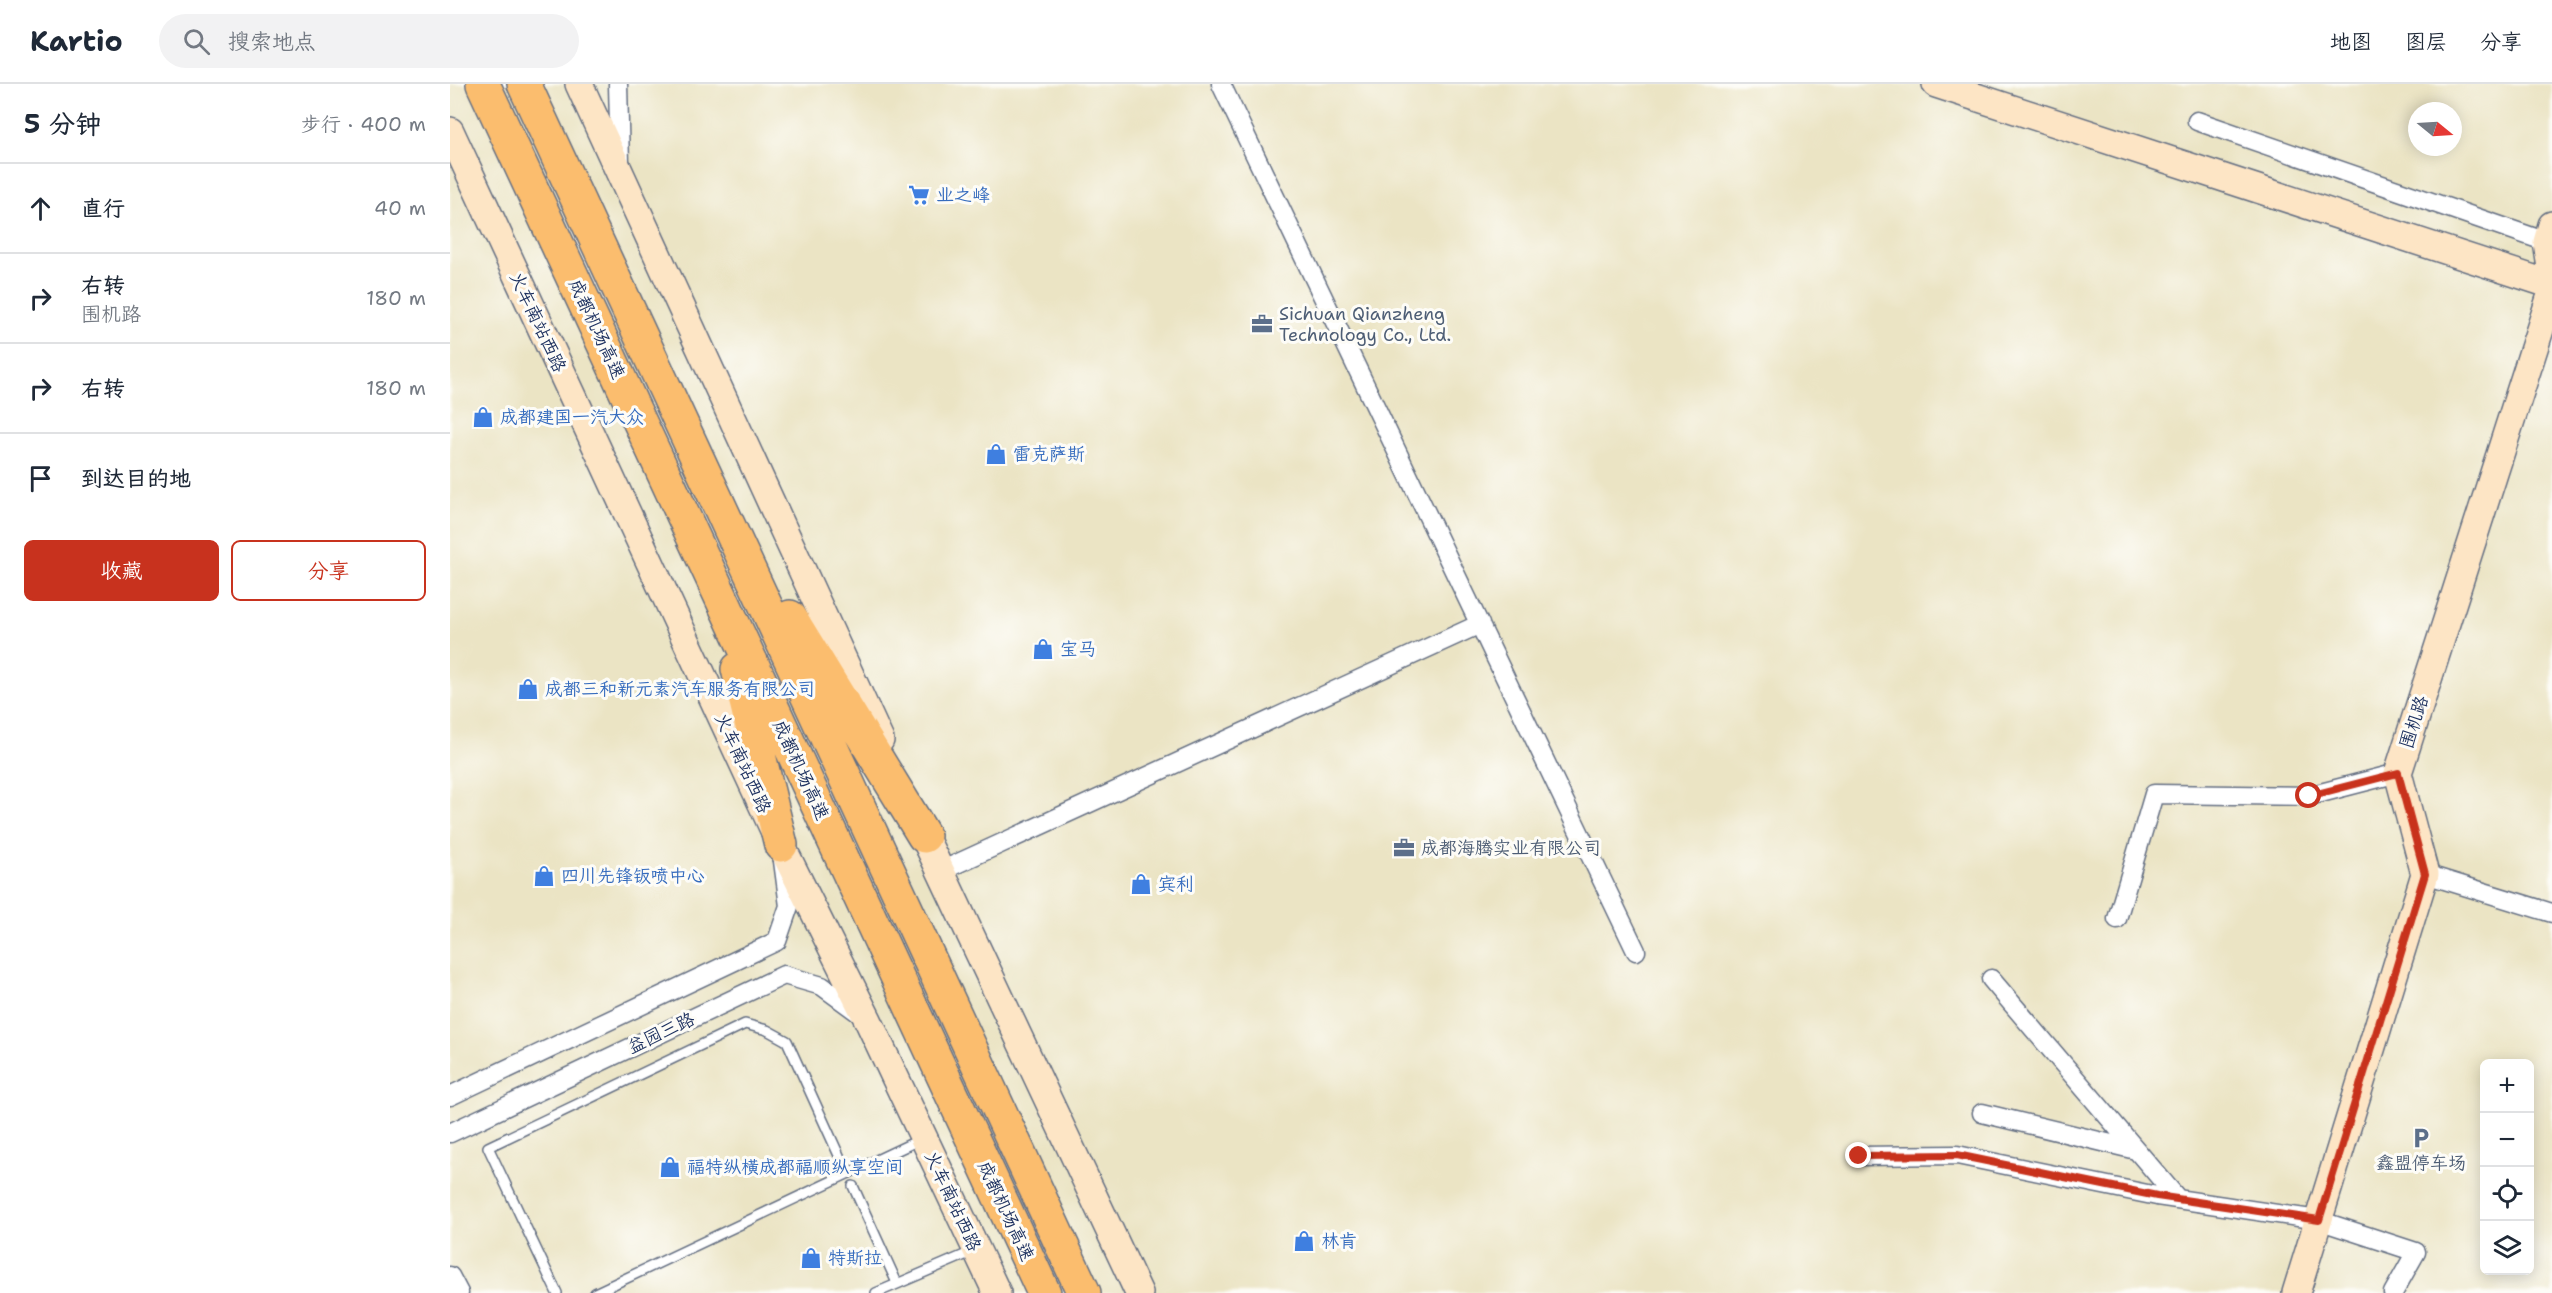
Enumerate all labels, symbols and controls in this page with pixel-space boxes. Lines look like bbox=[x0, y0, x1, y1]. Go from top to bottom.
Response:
search box bbox=[159, 14, 579, 68]
text: Kartio bbox=[30, 22, 123, 60]
icon: search bbox=[180, 25, 213, 58]
text: 搜索地点 bbox=[228, 27, 316, 56]
text: 地图 bbox=[2330, 28, 2372, 56]
text: 图层 bbox=[2405, 28, 2447, 56]
text: 分享 bbox=[2480, 28, 2522, 56]
north arrow bbox=[2408, 102, 2462, 156]
text: 5 分钟 bbox=[24, 106, 101, 141]
text: 步行 · 400 m bbox=[301, 111, 426, 137]
supermarket icon: 业之峰 bbox=[907, 183, 931, 207]
place label: 业之峰 bbox=[936, 183, 990, 207]
icon: ahead bbox=[24, 192, 57, 225]
text: 直行 bbox=[81, 194, 125, 223]
text: 40 m bbox=[374, 195, 426, 221]
street label: 火车南站西路 bbox=[504, 268, 572, 376]
text: 右转 bbox=[81, 271, 125, 300]
street label: 成都机场高速 bbox=[563, 275, 631, 383]
icon: right bbox=[24, 282, 57, 315]
text: 180 m bbox=[366, 285, 426, 311]
text: 围机路 bbox=[81, 301, 141, 327]
place label: Sichuan Qianzheng Technology Co., Ltd. bbox=[1279, 302, 1451, 347]
office icon: Sichuan Qianzheng Technology Co., Ltd. bbox=[1250, 312, 1274, 336]
icon: right bbox=[24, 372, 57, 405]
text: 右转 bbox=[81, 374, 125, 403]
text: 180 m bbox=[366, 375, 426, 401]
shop icon: 成都建国一汽大众 bbox=[471, 405, 495, 429]
place label: 成都建国一汽大众 bbox=[500, 405, 644, 429]
shop icon: 雷克萨斯 bbox=[984, 442, 1008, 466]
place label: 雷克萨斯 bbox=[1013, 442, 1085, 466]
icon: arrive bbox=[24, 462, 57, 495]
text: 到达目的地 bbox=[81, 464, 191, 493]
button: 收藏 bbox=[24, 540, 219, 601]
button: 分享 bbox=[231, 540, 426, 601]
shop icon: 宝马 bbox=[1031, 637, 1055, 661]
place label: 宝马 bbox=[1060, 637, 1096, 661]
shop icon: 成都三和新元素汽车服务有限公司 bbox=[516, 677, 540, 701]
place label: 成都三和新元素汽车服务有限公司 bbox=[545, 677, 815, 701]
street label: 围机路 bbox=[2394, 693, 2434, 751]
street label: 火车南站西路 bbox=[709, 709, 777, 817]
street label: 成都机场高速 bbox=[767, 716, 835, 824]
route start bbox=[2295, 782, 2321, 808]
office icon: 成都海腾实业有限公司 bbox=[1392, 836, 1416, 860]
place label: 成都海腾实业有限公司 bbox=[1421, 836, 1601, 860]
shop icon: 四川先锋钣喷中心 bbox=[532, 864, 556, 888]
place label: 四川先锋钣喷中心 bbox=[561, 864, 705, 888]
shop icon: 宾利 bbox=[1129, 872, 1153, 896]
place label: 宾利 bbox=[1158, 872, 1194, 896]
street label: 益园三路 bbox=[623, 1007, 699, 1059]
map controls bbox=[2480, 1059, 2534, 1275]
button: + bbox=[2480, 1059, 2534, 1113]
button: − bbox=[2480, 1113, 2534, 1167]
parking icon: 鑫盟停车场 bbox=[2409, 1126, 2433, 1150]
route end bbox=[1845, 1142, 1871, 1168]
street label: 火车南站西路 bbox=[919, 1147, 987, 1255]
place label: 鑫盟停车场 bbox=[2376, 1151, 2466, 1175]
shop icon: 福特纵横成都福顺纵享空间 bbox=[658, 1155, 682, 1179]
place label: 福特纵横成都福顺纵享空间 bbox=[687, 1155, 903, 1179]
street label: 成都机场高速 bbox=[972, 1157, 1040, 1265]
button: locate bbox=[2480, 1167, 2534, 1221]
button: layers bbox=[2480, 1221, 2534, 1275]
shop icon: 林肯 bbox=[1292, 1229, 1316, 1253]
place label: 林肯 bbox=[1321, 1229, 1357, 1253]
shop icon: 特斯拉 bbox=[799, 1246, 823, 1270]
place label: 特斯拉 bbox=[828, 1246, 882, 1270]

